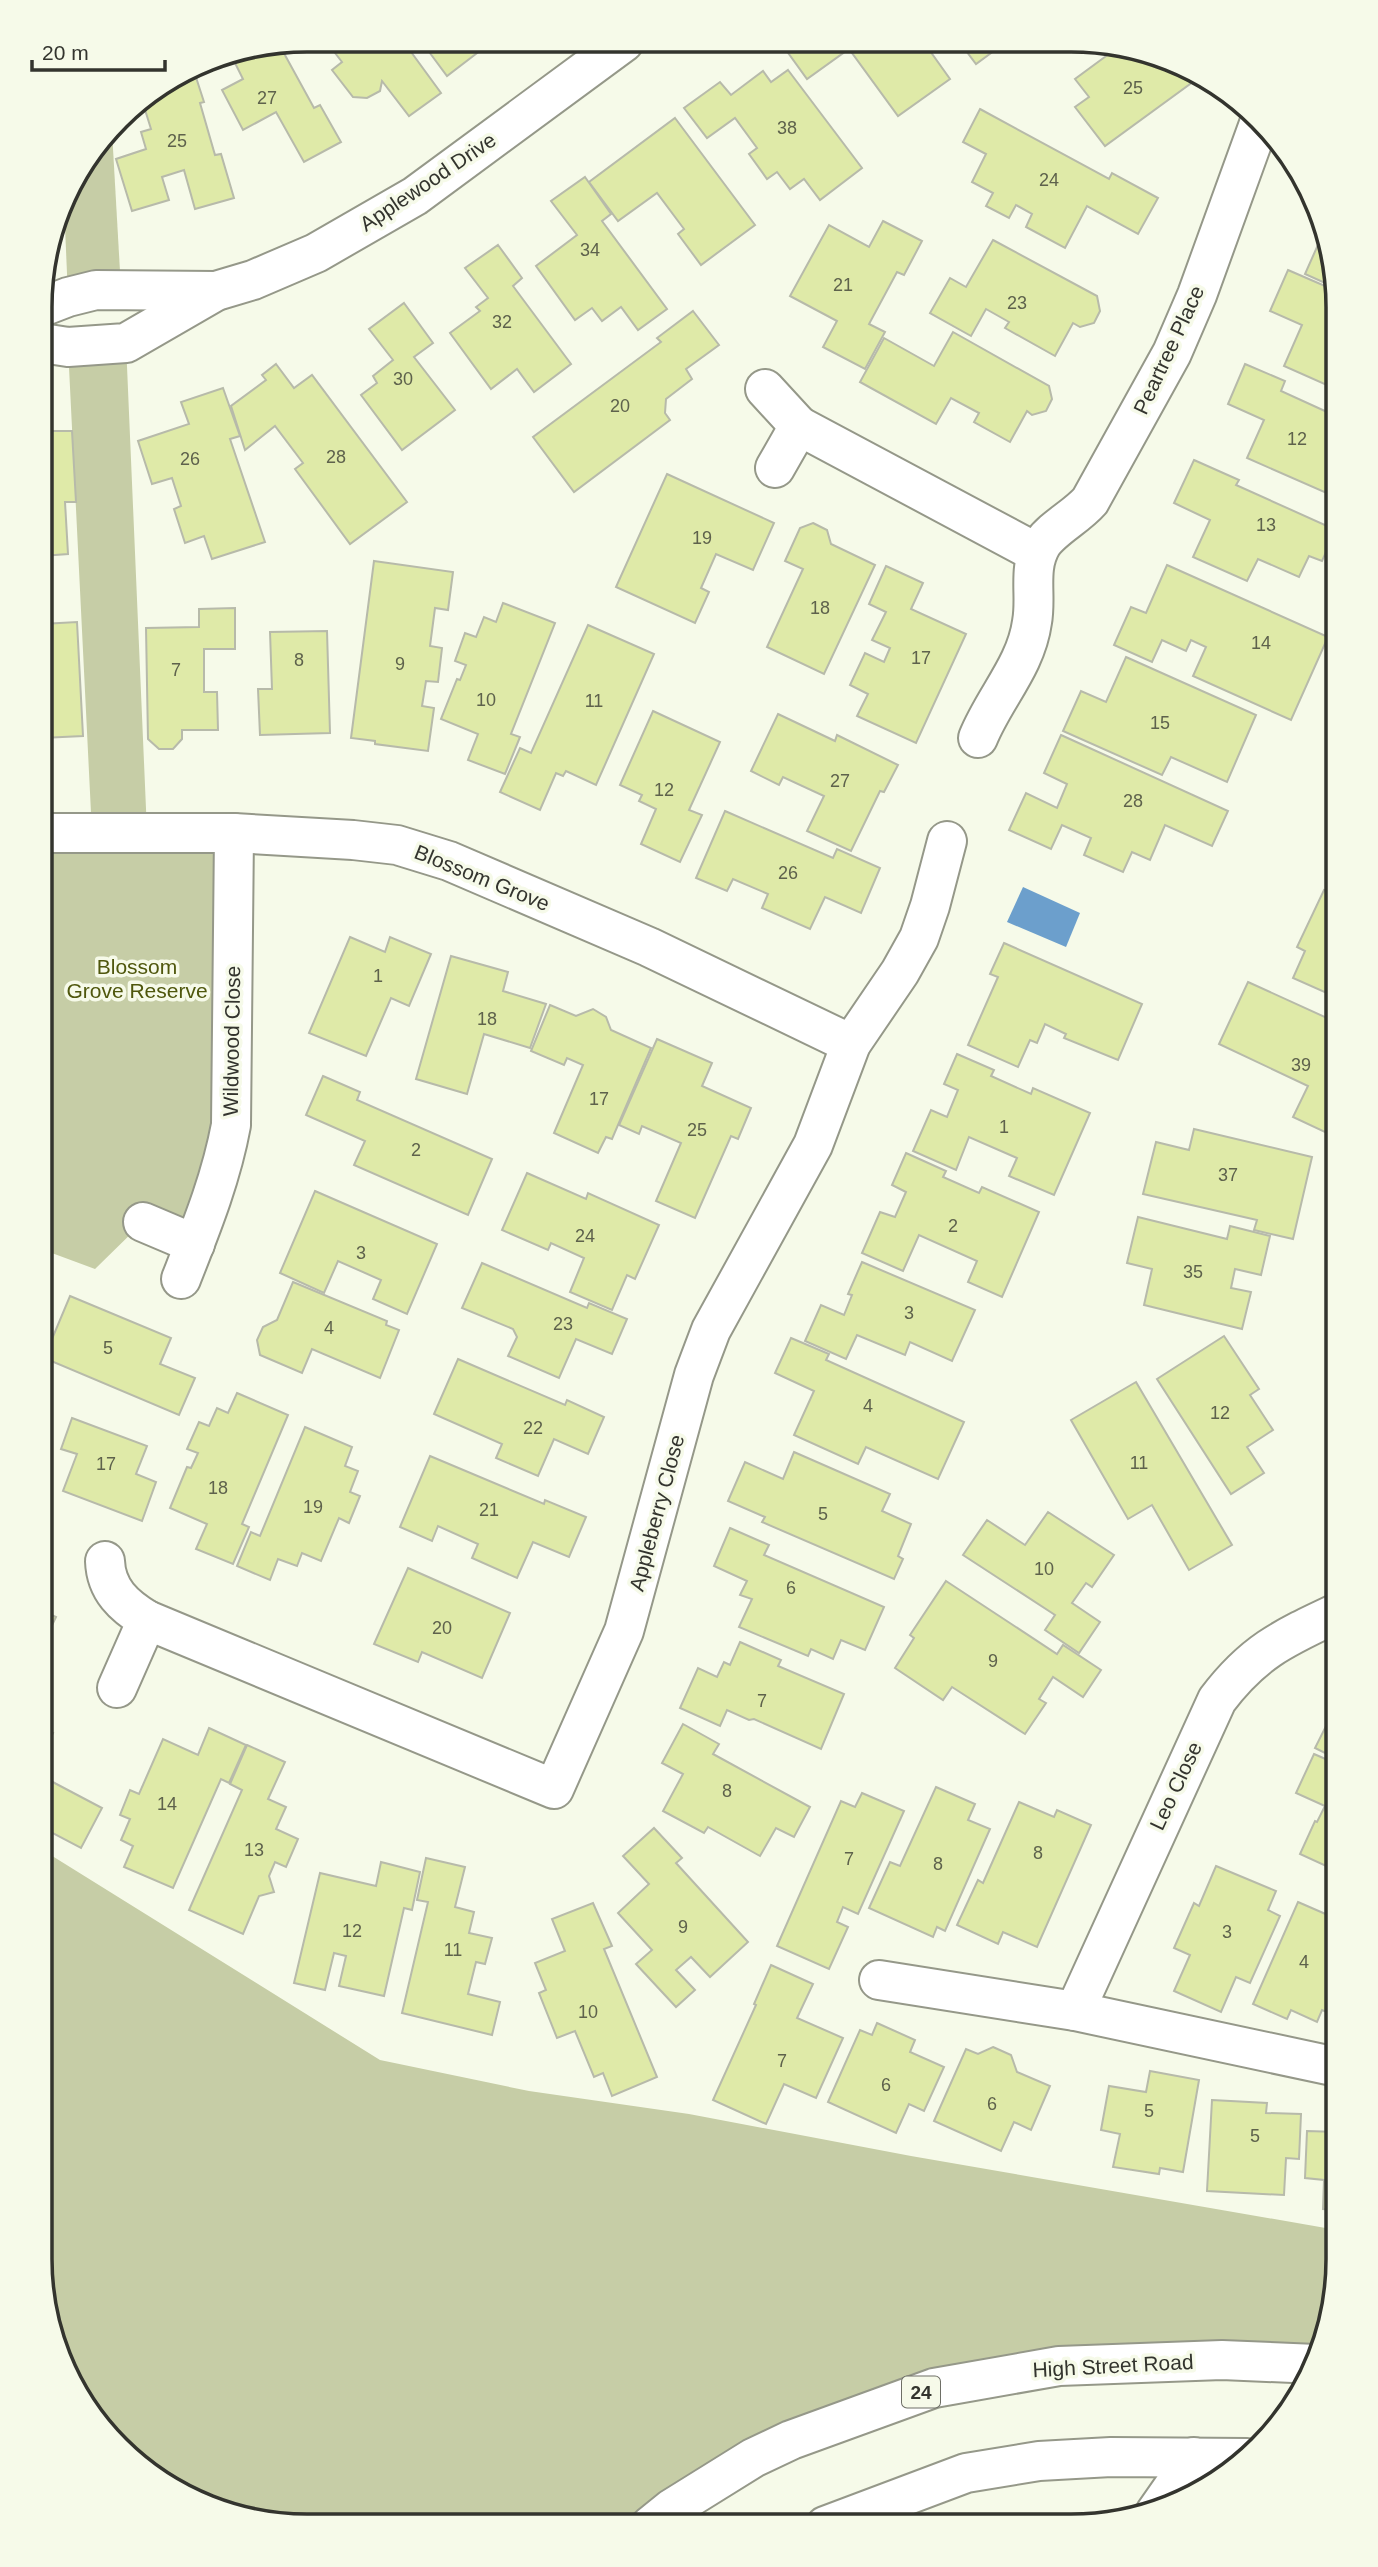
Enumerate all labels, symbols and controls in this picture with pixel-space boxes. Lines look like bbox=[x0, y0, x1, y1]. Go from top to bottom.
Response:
scale bar bbox=[32, 28, 164, 72]
text: 20 m bbox=[42, 41, 89, 64]
house number: 25 bbox=[1123, 78, 1143, 98]
house number: 27 bbox=[257, 88, 277, 108]
house number: 38 bbox=[777, 118, 797, 138]
street label: Applewood Drive bbox=[355, 128, 500, 236]
house number: 25 bbox=[167, 131, 187, 151]
house number: 24 bbox=[1039, 170, 1059, 190]
house number: 34 bbox=[580, 240, 600, 260]
house number: 21 bbox=[833, 275, 853, 295]
street label: Peartree Place bbox=[1129, 282, 1208, 418]
house number: 23 bbox=[1007, 293, 1027, 313]
house number: 32 bbox=[492, 312, 512, 332]
house number: 30 bbox=[393, 369, 413, 389]
house number: 20 bbox=[610, 396, 630, 416]
house number: 12 bbox=[1287, 429, 1307, 449]
house number: 28 bbox=[326, 447, 346, 467]
house number: 26 bbox=[180, 449, 200, 469]
house number: 13 bbox=[1256, 515, 1276, 535]
house number: 19 bbox=[692, 528, 712, 548]
house number: 18 bbox=[810, 598, 830, 618]
house number: 14 bbox=[1251, 633, 1271, 653]
house number: 17 bbox=[911, 648, 931, 668]
house number: 8 bbox=[294, 650, 304, 670]
house number: 9 bbox=[395, 654, 405, 674]
house number: 7 bbox=[171, 660, 181, 680]
house number: 10 bbox=[476, 690, 496, 710]
house number: 11 bbox=[585, 691, 603, 711]
house number: 15 bbox=[1150, 713, 1170, 733]
house number: 27 bbox=[830, 771, 850, 791]
house number: 12 bbox=[654, 780, 674, 800]
house number: 28 bbox=[1123, 791, 1143, 811]
street label: Blossom Grove bbox=[411, 840, 553, 915]
house number: 26 bbox=[778, 863, 798, 883]
park label: Blossom Grove Reserve bbox=[66, 955, 208, 1002]
street label: Wildwood Close bbox=[219, 966, 244, 1116]
house number: 1 bbox=[373, 966, 383, 986]
house number: 18 bbox=[477, 1009, 497, 1029]
house number: 39 bbox=[1291, 1055, 1311, 1075]
house number: 17 bbox=[589, 1089, 609, 1109]
house number: 1 bbox=[999, 1117, 1009, 1137]
house number: 25 bbox=[687, 1120, 707, 1140]
house number: 2 bbox=[411, 1140, 421, 1160]
house number: 37 bbox=[1218, 1165, 1238, 1185]
house number: 2 bbox=[948, 1216, 958, 1236]
house number: 24 bbox=[575, 1226, 595, 1246]
house number: 3 bbox=[356, 1243, 366, 1263]
house number: 35 bbox=[1183, 1262, 1203, 1282]
house number: 3 bbox=[904, 1303, 914, 1323]
house number: 23 bbox=[553, 1314, 573, 1334]
house number: 4 bbox=[324, 1318, 334, 1338]
house number: 5 bbox=[103, 1338, 113, 1358]
house number: 4 bbox=[863, 1396, 873, 1416]
house number: 12 bbox=[1210, 1403, 1230, 1423]
house number: 22 bbox=[523, 1418, 543, 1438]
street label: Appleberry Close bbox=[625, 1432, 688, 1594]
house number: 11 bbox=[1130, 1453, 1148, 1473]
house number: 17 bbox=[96, 1454, 116, 1474]
house number: 18 bbox=[208, 1478, 228, 1498]
house number: 19 bbox=[303, 1497, 323, 1517]
house number: 21 bbox=[479, 1500, 499, 1520]
house number: 5 bbox=[818, 1504, 828, 1524]
house number: 10 bbox=[1034, 1559, 1054, 1579]
house number: 6 bbox=[786, 1578, 796, 1598]
house number: 20 bbox=[432, 1618, 452, 1638]
house number: 9 bbox=[988, 1651, 998, 1671]
house number: 7 bbox=[757, 1691, 767, 1711]
street label: Leo Close bbox=[1145, 1738, 1206, 1834]
house number: 8 bbox=[722, 1781, 732, 1801]
house number: 14 bbox=[157, 1794, 177, 1814]
house number: 13 bbox=[244, 1840, 264, 1860]
house number: 8 bbox=[1033, 1843, 1043, 1863]
house number: 7 bbox=[844, 1849, 854, 1869]
house number: 8 bbox=[933, 1854, 943, 1874]
house number: 9 bbox=[678, 1917, 688, 1937]
house number: 12 bbox=[342, 1921, 362, 1941]
house number: 3 bbox=[1222, 1922, 1232, 1942]
house number: 11 bbox=[444, 1940, 462, 1960]
house number: 4 bbox=[1299, 1952, 1309, 1972]
house number: 10 bbox=[578, 2002, 598, 2022]
house number: 7 bbox=[777, 2051, 787, 2071]
house number: 6 bbox=[881, 2075, 891, 2095]
house number: 6 bbox=[987, 2094, 997, 2114]
house number: 5 bbox=[1144, 2101, 1154, 2121]
house number: 5 bbox=[1250, 2126, 1260, 2146]
street label: High Street Road bbox=[1032, 2350, 1194, 2381]
road number: 24 bbox=[902, 2376, 940, 2408]

